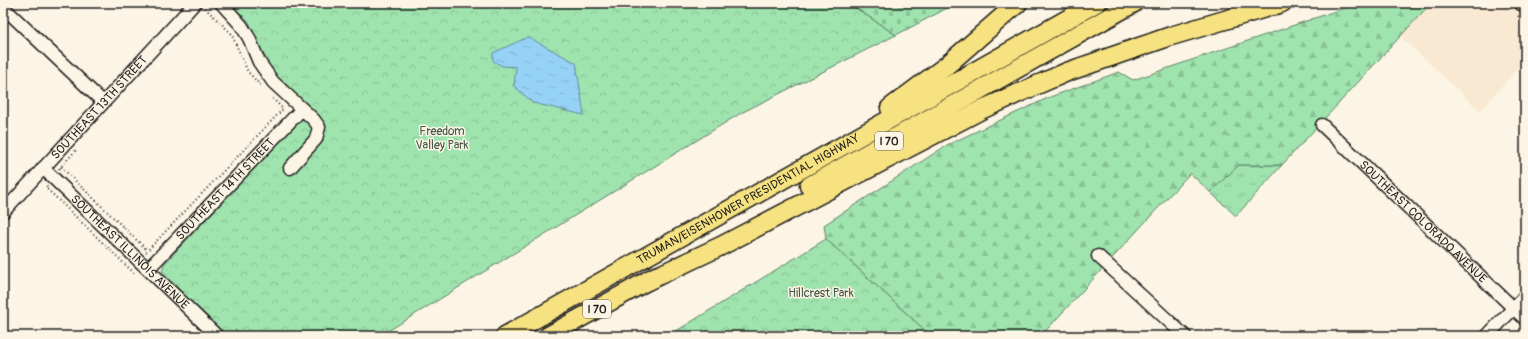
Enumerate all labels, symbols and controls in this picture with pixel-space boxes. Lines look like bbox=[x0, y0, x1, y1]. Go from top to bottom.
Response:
street label: SOUTHEAST 13TH STREET bbox=[48, 53, 151, 163]
park label: Freedom Valley Park bbox=[415, 124, 469, 153]
street label: TRUMAN/EISENHOWER PRESIDENTIAL HIGHWAY bbox=[634, 131, 862, 268]
road number: I 70 bbox=[875, 132, 903, 150]
street label: SOUTHEAST 14TH STREET bbox=[173, 135, 278, 243]
street label: SOUTHEAST COLORADO AVENUE bbox=[1356, 158, 1490, 287]
street label: SOUTHEAST ILLINOIS AVENUE bbox=[67, 192, 192, 313]
park label: Hillcrest Park bbox=[788, 286, 854, 301]
road number: I 70 bbox=[583, 300, 611, 318]

